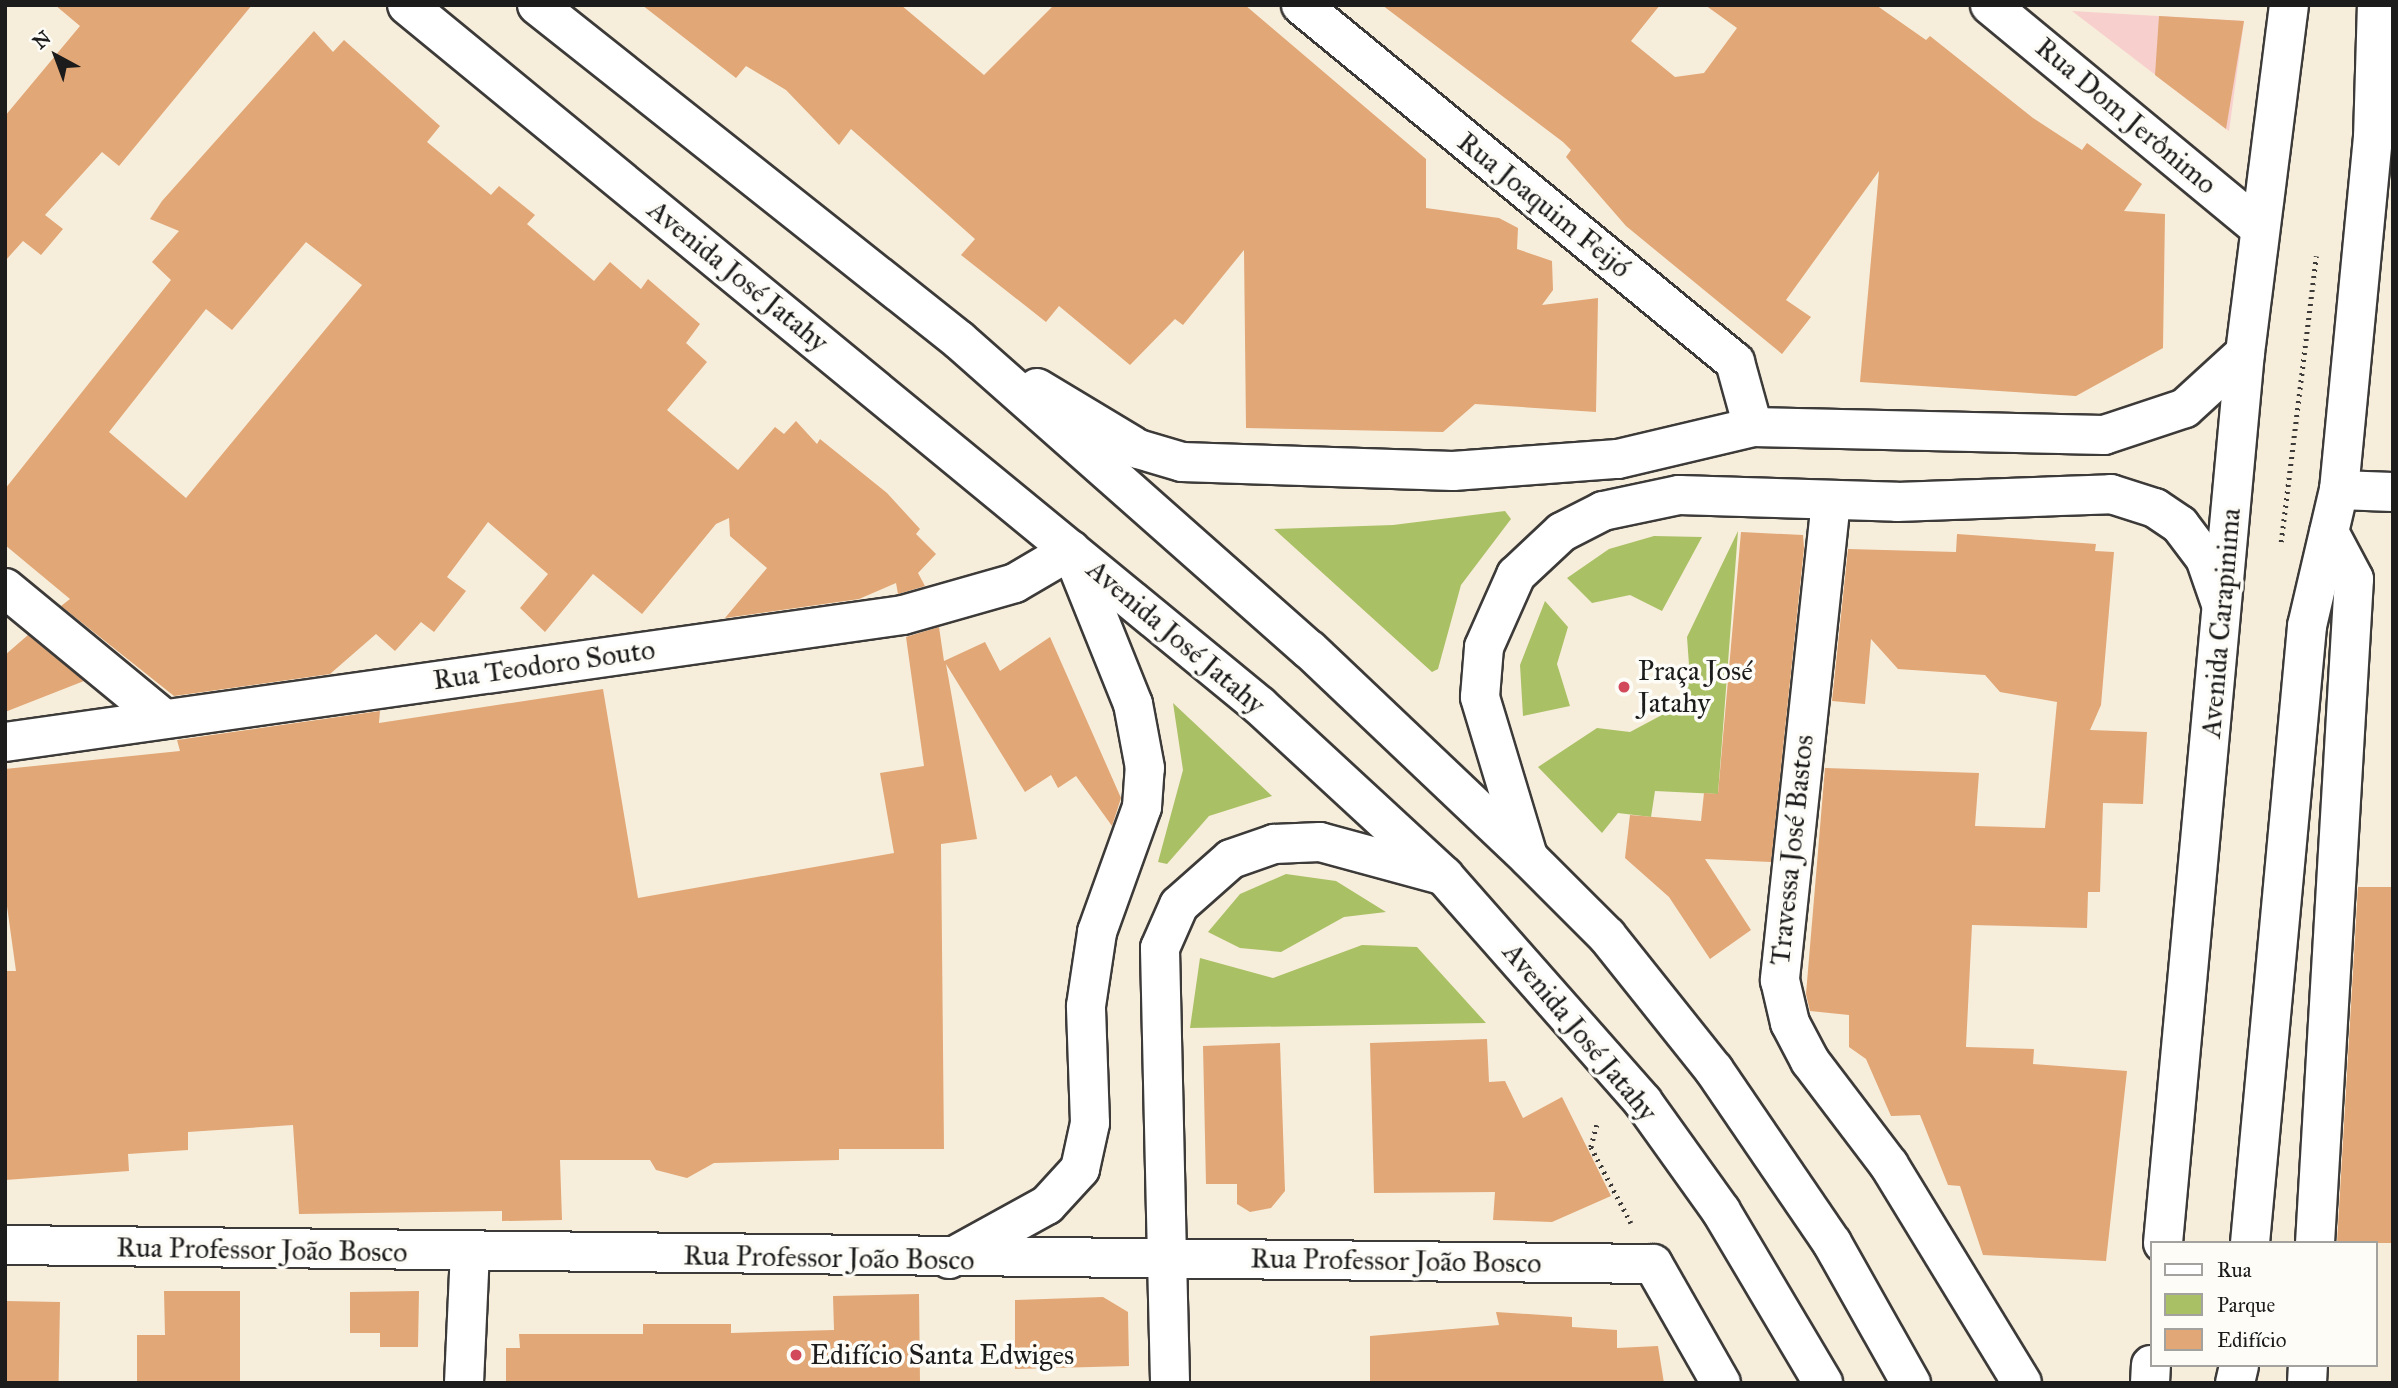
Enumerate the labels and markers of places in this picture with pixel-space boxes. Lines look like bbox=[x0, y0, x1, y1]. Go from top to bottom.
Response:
place label: Praça José Jatahy bbox=[1638, 654, 1753, 720]
marker: Praça José Jatahy bbox=[1616, 679, 1632, 695]
place label: Edifício Santa Edwiges bbox=[810, 1338, 1074, 1372]
marker: Edifício Santa Edwiges bbox=[788, 1347, 804, 1363]

